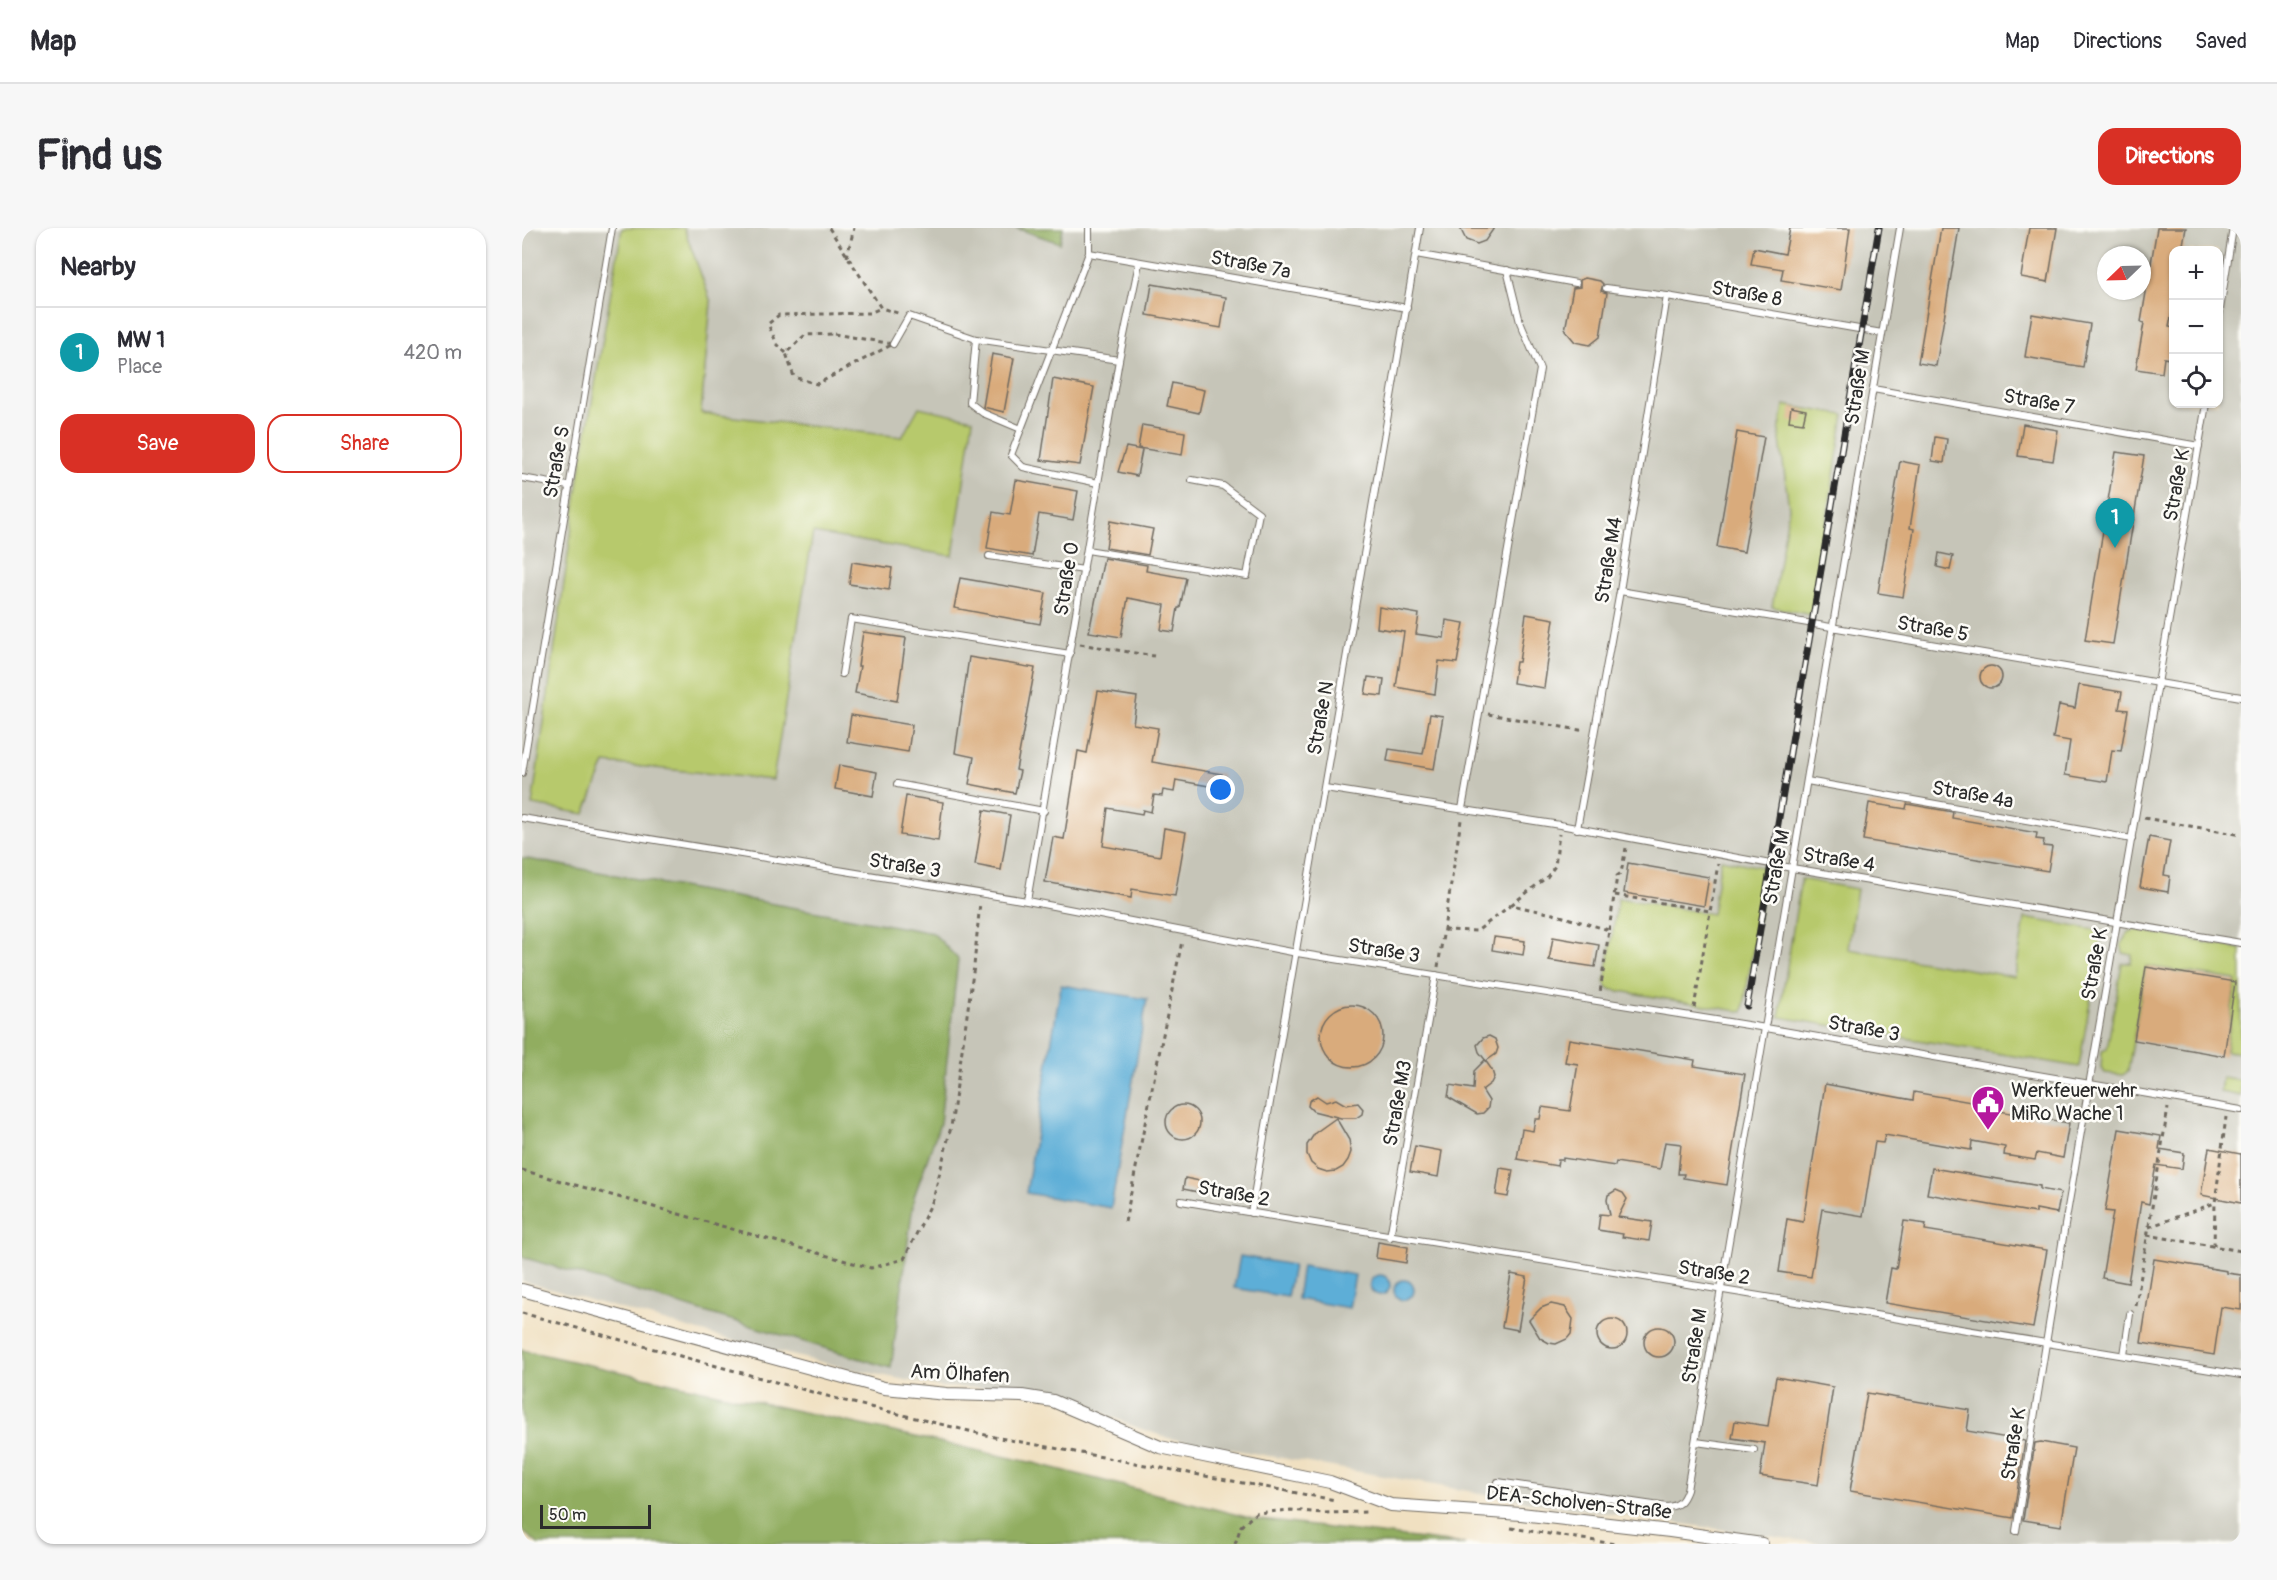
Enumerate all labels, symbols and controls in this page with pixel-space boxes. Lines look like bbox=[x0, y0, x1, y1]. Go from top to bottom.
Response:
text: Map bbox=[30, 24, 76, 59]
text: Map bbox=[2005, 28, 2040, 55]
text: Directions bbox=[2073, 28, 2162, 55]
text: Saved bbox=[2195, 28, 2247, 55]
button: Directions bbox=[2098, 128, 2241, 185]
text: Find us bbox=[36, 130, 162, 182]
street label: Straße 7a bbox=[1209, 244, 1293, 285]
north arrow bbox=[2097, 246, 2151, 300]
map controls bbox=[2169, 246, 2223, 408]
button: + bbox=[2169, 246, 2223, 300]
text: Nearby bbox=[60, 251, 136, 283]
street label: Straße 8 bbox=[1710, 275, 1784, 312]
button: − bbox=[2169, 300, 2223, 354]
text: MW 1 bbox=[117, 326, 165, 354]
text: 1 bbox=[76, 340, 83, 365]
text: 420 m bbox=[403, 340, 462, 365]
street label: Straße M bbox=[1839, 348, 1876, 426]
text: Place bbox=[117, 354, 162, 379]
button: locate bbox=[2169, 354, 2223, 408]
street label: Straße 7 bbox=[2001, 383, 2077, 420]
button: Save bbox=[60, 414, 255, 473]
button: Share bbox=[267, 414, 462, 473]
street label: Straße S bbox=[538, 424, 575, 500]
street label: Straße K bbox=[2158, 447, 2195, 523]
pin: 1 bbox=[2096, 498, 2134, 548]
street label: Straße M4 bbox=[1589, 515, 1628, 605]
street label: Straße O bbox=[1048, 541, 1085, 618]
street label: Straße 5 bbox=[1895, 610, 1971, 647]
street label: Straße N bbox=[1302, 679, 1339, 757]
your location bbox=[1206, 775, 1235, 804]
street label: Straße 4a bbox=[1930, 775, 2016, 814]
street label: Straße M bbox=[1758, 828, 1795, 907]
street label: Straße 4 bbox=[1801, 841, 1877, 878]
street label: Straße 3 bbox=[867, 847, 943, 884]
street label: Straße K bbox=[2076, 926, 2113, 1002]
street label: Straße 3 bbox=[1346, 932, 1422, 969]
street label: Straße 3 bbox=[1826, 1010, 1902, 1047]
street label: Straße M3 bbox=[1378, 1058, 1417, 1148]
place label: Werkfeuerwehr MiRo Wache 1 bbox=[2011, 1078, 2137, 1126]
public building icon: Werkfeuerwehr MiRo Wache 1 bbox=[1970, 1084, 2006, 1131]
street label: Straße 2 bbox=[1196, 1175, 1272, 1212]
street label: Straße 2 bbox=[1676, 1254, 1752, 1291]
street label: Straße M bbox=[1676, 1307, 1713, 1385]
street label: Am Ölhafen bbox=[910, 1358, 1010, 1389]
street label: Straße K bbox=[1995, 1406, 2032, 1482]
street label: DEA-Scholven-Straße bbox=[1485, 1480, 1673, 1525]
scale bar bbox=[540, 1502, 651, 1530]
text: 50 m bbox=[549, 1505, 586, 1525]

